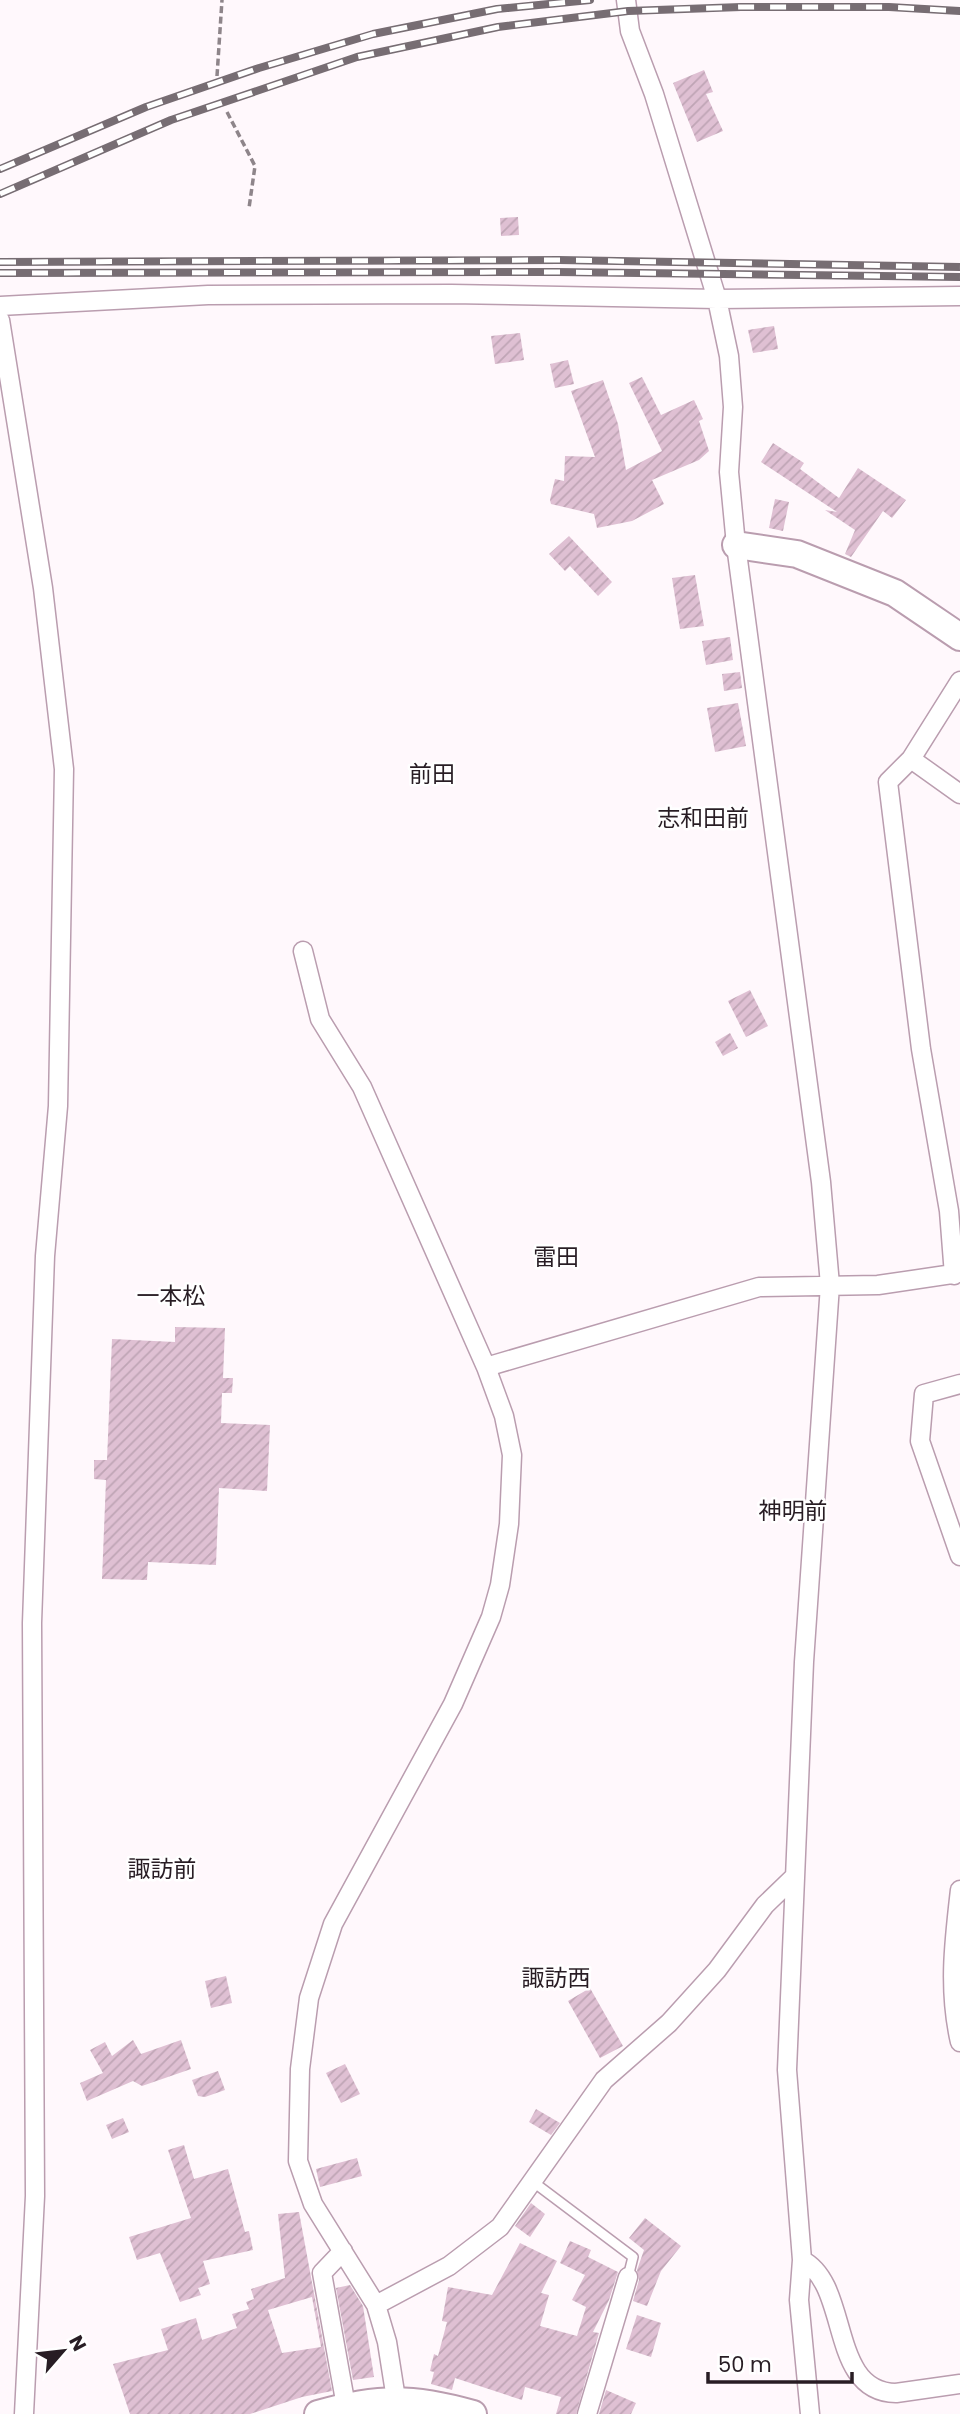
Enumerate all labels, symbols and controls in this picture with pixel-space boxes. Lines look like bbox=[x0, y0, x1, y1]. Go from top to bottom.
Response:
district label: 前田 bbox=[409, 758, 455, 790]
district label: 志和田前 bbox=[657, 802, 749, 834]
district label: 雷田 bbox=[533, 1241, 579, 1273]
district label: 一本松 bbox=[137, 1280, 206, 1312]
district label: 神明前 bbox=[759, 1495, 828, 1527]
district label: 諏訪前 bbox=[128, 1853, 197, 1885]
district label: 諏訪西 bbox=[522, 1962, 591, 1994]
north arrow bbox=[28, 2316, 98, 2386]
text: N bbox=[62, 2331, 93, 2356]
scale bar bbox=[708, 2340, 852, 2384]
text: 50 m bbox=[718, 2350, 772, 2379]

